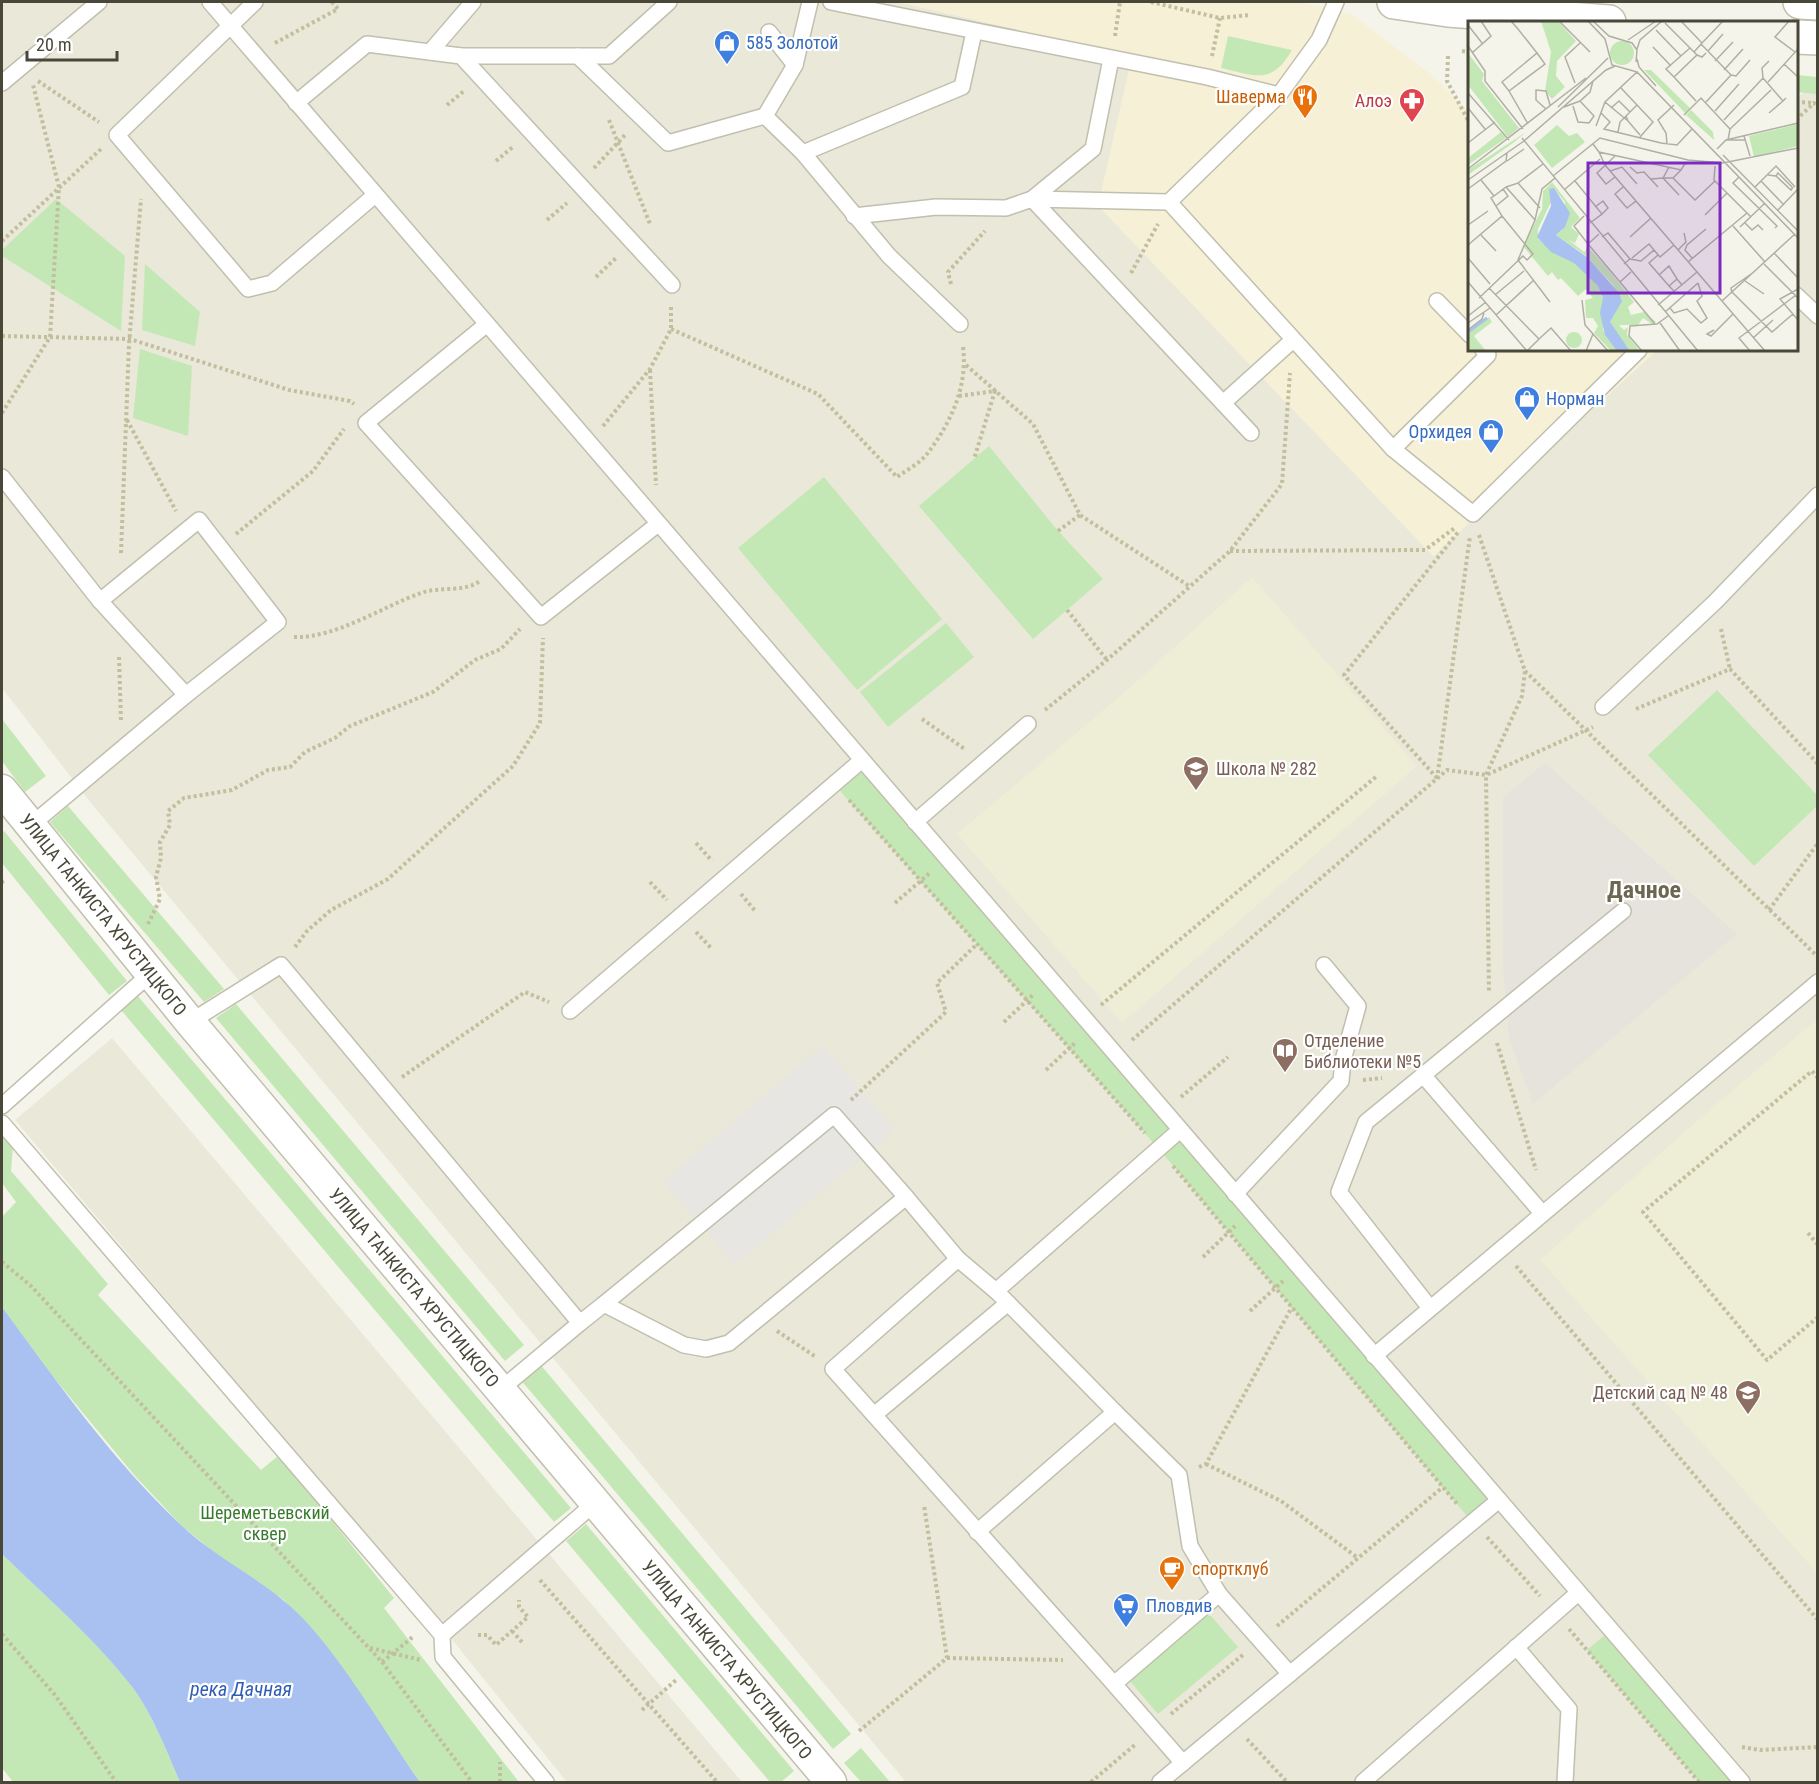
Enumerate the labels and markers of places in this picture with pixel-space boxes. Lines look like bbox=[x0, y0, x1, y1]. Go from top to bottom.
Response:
shop icon: 585 Золотой bbox=[712, 28, 742, 66]
place label: 585 Золотой bbox=[746, 32, 839, 53]
restaurant icon: Шаверма bbox=[1290, 82, 1320, 120]
place label: Шаверма bbox=[1216, 86, 1286, 107]
pharmacy icon: Алоэ bbox=[1397, 86, 1427, 124]
place label: Алоэ bbox=[1355, 90, 1392, 111]
shop icon: Норман bbox=[1512, 384, 1542, 422]
place label: Норман bbox=[1546, 388, 1604, 409]
shop icon: Орхидея bbox=[1476, 417, 1506, 455]
place label: Орхидея bbox=[1409, 421, 1472, 442]
school or university icon: Школа № 282 bbox=[1181, 754, 1211, 792]
place label: Школа № 282 bbox=[1216, 758, 1317, 779]
place label: Отделение Библиотеки №5 bbox=[1304, 1030, 1421, 1072]
library icon: Отделение Библиотеки №5 bbox=[1270, 1036, 1300, 1074]
school or university icon: Детский сад № 48 bbox=[1733, 1378, 1763, 1416]
place label: Детский сад № 48 bbox=[1593, 1382, 1728, 1403]
cafe icon: спортклуб bbox=[1157, 1554, 1187, 1592]
place label: спортклуб bbox=[1192, 1558, 1269, 1579]
supermarket icon: Пловдив bbox=[1111, 1591, 1141, 1629]
place label: Пловдив bbox=[1146, 1595, 1212, 1616]

